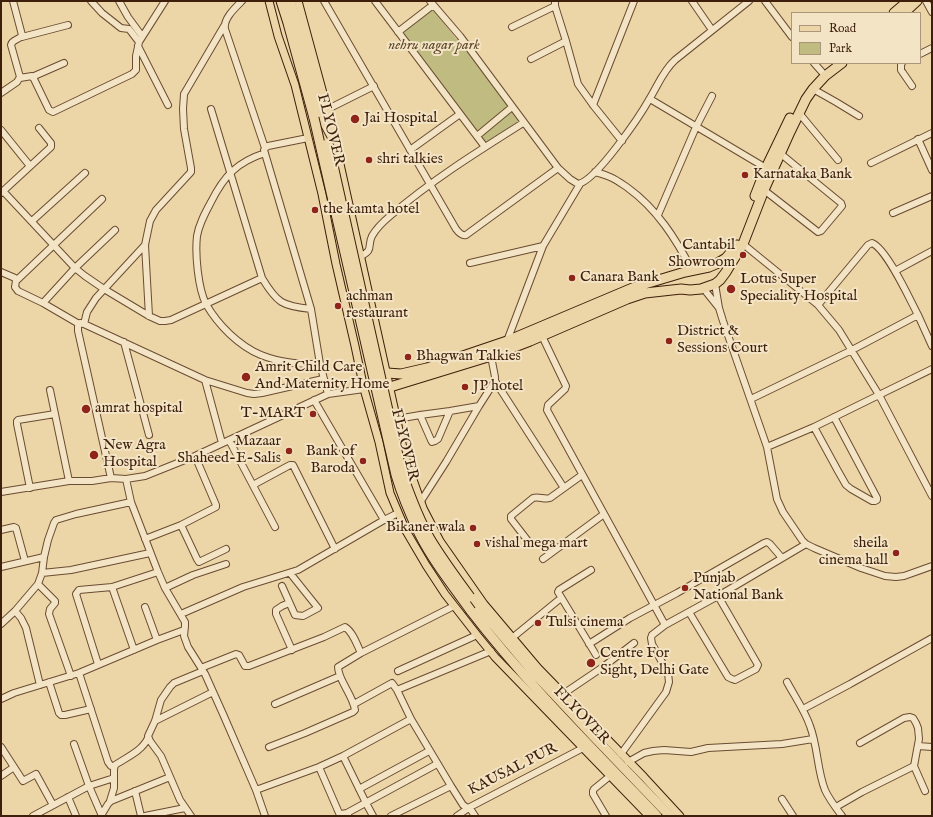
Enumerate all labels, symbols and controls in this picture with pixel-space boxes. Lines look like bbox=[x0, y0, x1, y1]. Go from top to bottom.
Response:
legend bbox=[791, 12, 921, 64]
text: Road bbox=[829, 21, 856, 36]
park label: nehru nagar park bbox=[388, 37, 480, 55]
text: Park bbox=[829, 41, 852, 56]
street label: FLYOVER bbox=[312, 92, 348, 168]
place label: Jai Hospital bbox=[364, 110, 437, 128]
marker: Jai Hospital bbox=[349, 113, 361, 125]
place label: shri talkies bbox=[377, 151, 443, 169]
marker: shri talkies bbox=[364, 155, 374, 165]
place label: Karnataka Bank bbox=[753, 166, 852, 184]
marker: Karnataka Bank bbox=[740, 170, 750, 180]
place label: the kamta hotel bbox=[323, 201, 419, 219]
marker: the kamta hotel bbox=[310, 205, 320, 215]
place label: Cantabil Showroom bbox=[668, 237, 735, 272]
marker: Cantabil Showroom bbox=[738, 250, 748, 260]
place label: Canara Bank bbox=[580, 269, 659, 287]
place label: Lotus Super Speciality Hospital bbox=[740, 271, 857, 306]
marker: Canara Bank bbox=[567, 273, 577, 283]
marker: Lotus Super Speciality Hospital bbox=[725, 283, 737, 295]
place label: achman restaurant bbox=[346, 288, 408, 323]
marker: achman restaurant bbox=[333, 301, 343, 311]
place label: District & Sessions Court bbox=[677, 323, 768, 358]
marker: District & Sessions Court bbox=[664, 336, 674, 346]
place label: Bhagwan Talkies bbox=[416, 348, 521, 366]
marker: Bhagwan Talkies bbox=[403, 352, 413, 362]
place label: Amrit Child Care And Maternity Home bbox=[255, 359, 389, 394]
marker: Amrit Child Care And Maternity Home bbox=[240, 371, 252, 383]
place label: JP hotel bbox=[473, 378, 523, 396]
marker: JP hotel bbox=[460, 382, 470, 392]
place label: amrat hospital bbox=[95, 400, 183, 418]
marker: amrat hospital bbox=[80, 403, 92, 415]
place label: T-MART bbox=[241, 405, 305, 423]
street label: FLYOVER bbox=[386, 407, 422, 483]
marker: T-MART bbox=[308, 409, 318, 419]
place label: Mazaar Shaheed-E-Salis bbox=[177, 433, 281, 468]
place label: New Agra Hospital bbox=[103, 437, 166, 472]
place label: Bank of Baroda bbox=[306, 443, 355, 478]
marker: Mazaar Shaheed-E-Salis bbox=[284, 446, 294, 456]
marker: New Agra Hospital bbox=[88, 449, 100, 461]
marker: Bank of Baroda bbox=[358, 456, 368, 466]
place label: Bikaner wala bbox=[386, 519, 465, 537]
marker: Bikaner wala bbox=[468, 523, 478, 533]
place label: vishal mega mart bbox=[485, 535, 588, 553]
place label: sheila cinema hall bbox=[819, 535, 888, 570]
marker: vishal mega mart bbox=[472, 539, 482, 549]
marker: sheila cinema hall bbox=[891, 548, 901, 558]
place label: Punjab National Bank bbox=[693, 570, 783, 605]
marker: Punjab National Bank bbox=[680, 583, 690, 593]
place label: Tulsi cinema bbox=[546, 614, 623, 632]
marker: Tulsi cinema bbox=[533, 618, 543, 628]
place label: Centre For Sight, Delhi Gate bbox=[600, 645, 709, 680]
marker: Centre For Sight, Delhi Gate bbox=[585, 657, 597, 669]
street label: FLYOVER bbox=[549, 683, 613, 749]
street label: KAUSAL PUR bbox=[465, 740, 561, 800]

